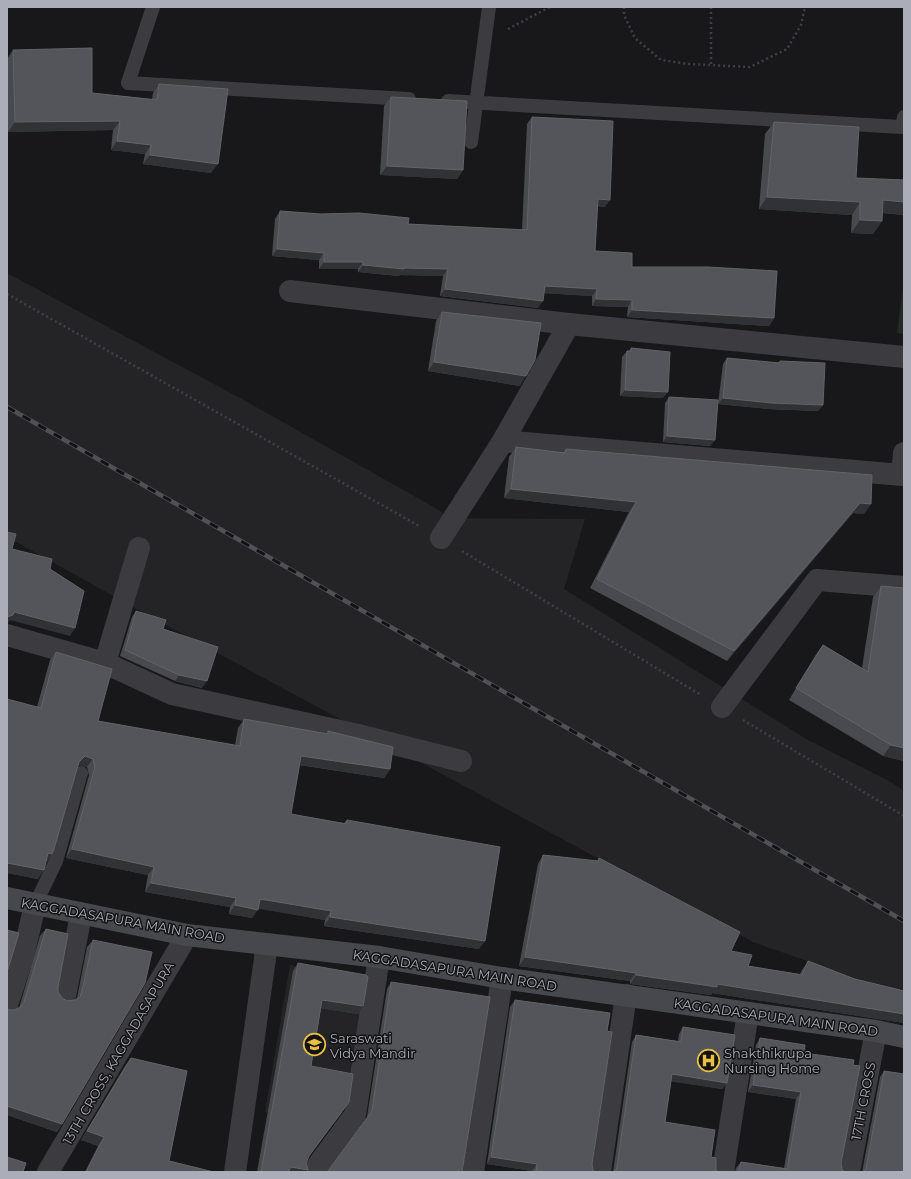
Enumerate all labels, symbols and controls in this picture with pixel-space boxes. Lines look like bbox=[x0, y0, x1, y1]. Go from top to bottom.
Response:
street label: KAGGADASAPURA MAIN ROAD bbox=[20, 894, 226, 946]
street label: KAGGADASAPURA MAIN ROAD bbox=[352, 946, 558, 994]
street label: 13TH CROSS, KAGGADASAPURA bbox=[59, 958, 177, 1147]
street label: KAGGADASAPURA MAIN ROAD bbox=[673, 995, 880, 1039]
place label: Saraswati Vidya Mandir bbox=[330, 1030, 415, 1061]
school or university icon: Saraswati Vidya Mandir bbox=[302, 1032, 328, 1058]
place label: Shakthikrupa Nursing Home bbox=[724, 1045, 820, 1076]
hospital icon: Shakthikrupa Nursing Home bbox=[695, 1047, 721, 1073]
street label: 17TH CROSS bbox=[848, 1061, 878, 1141]

